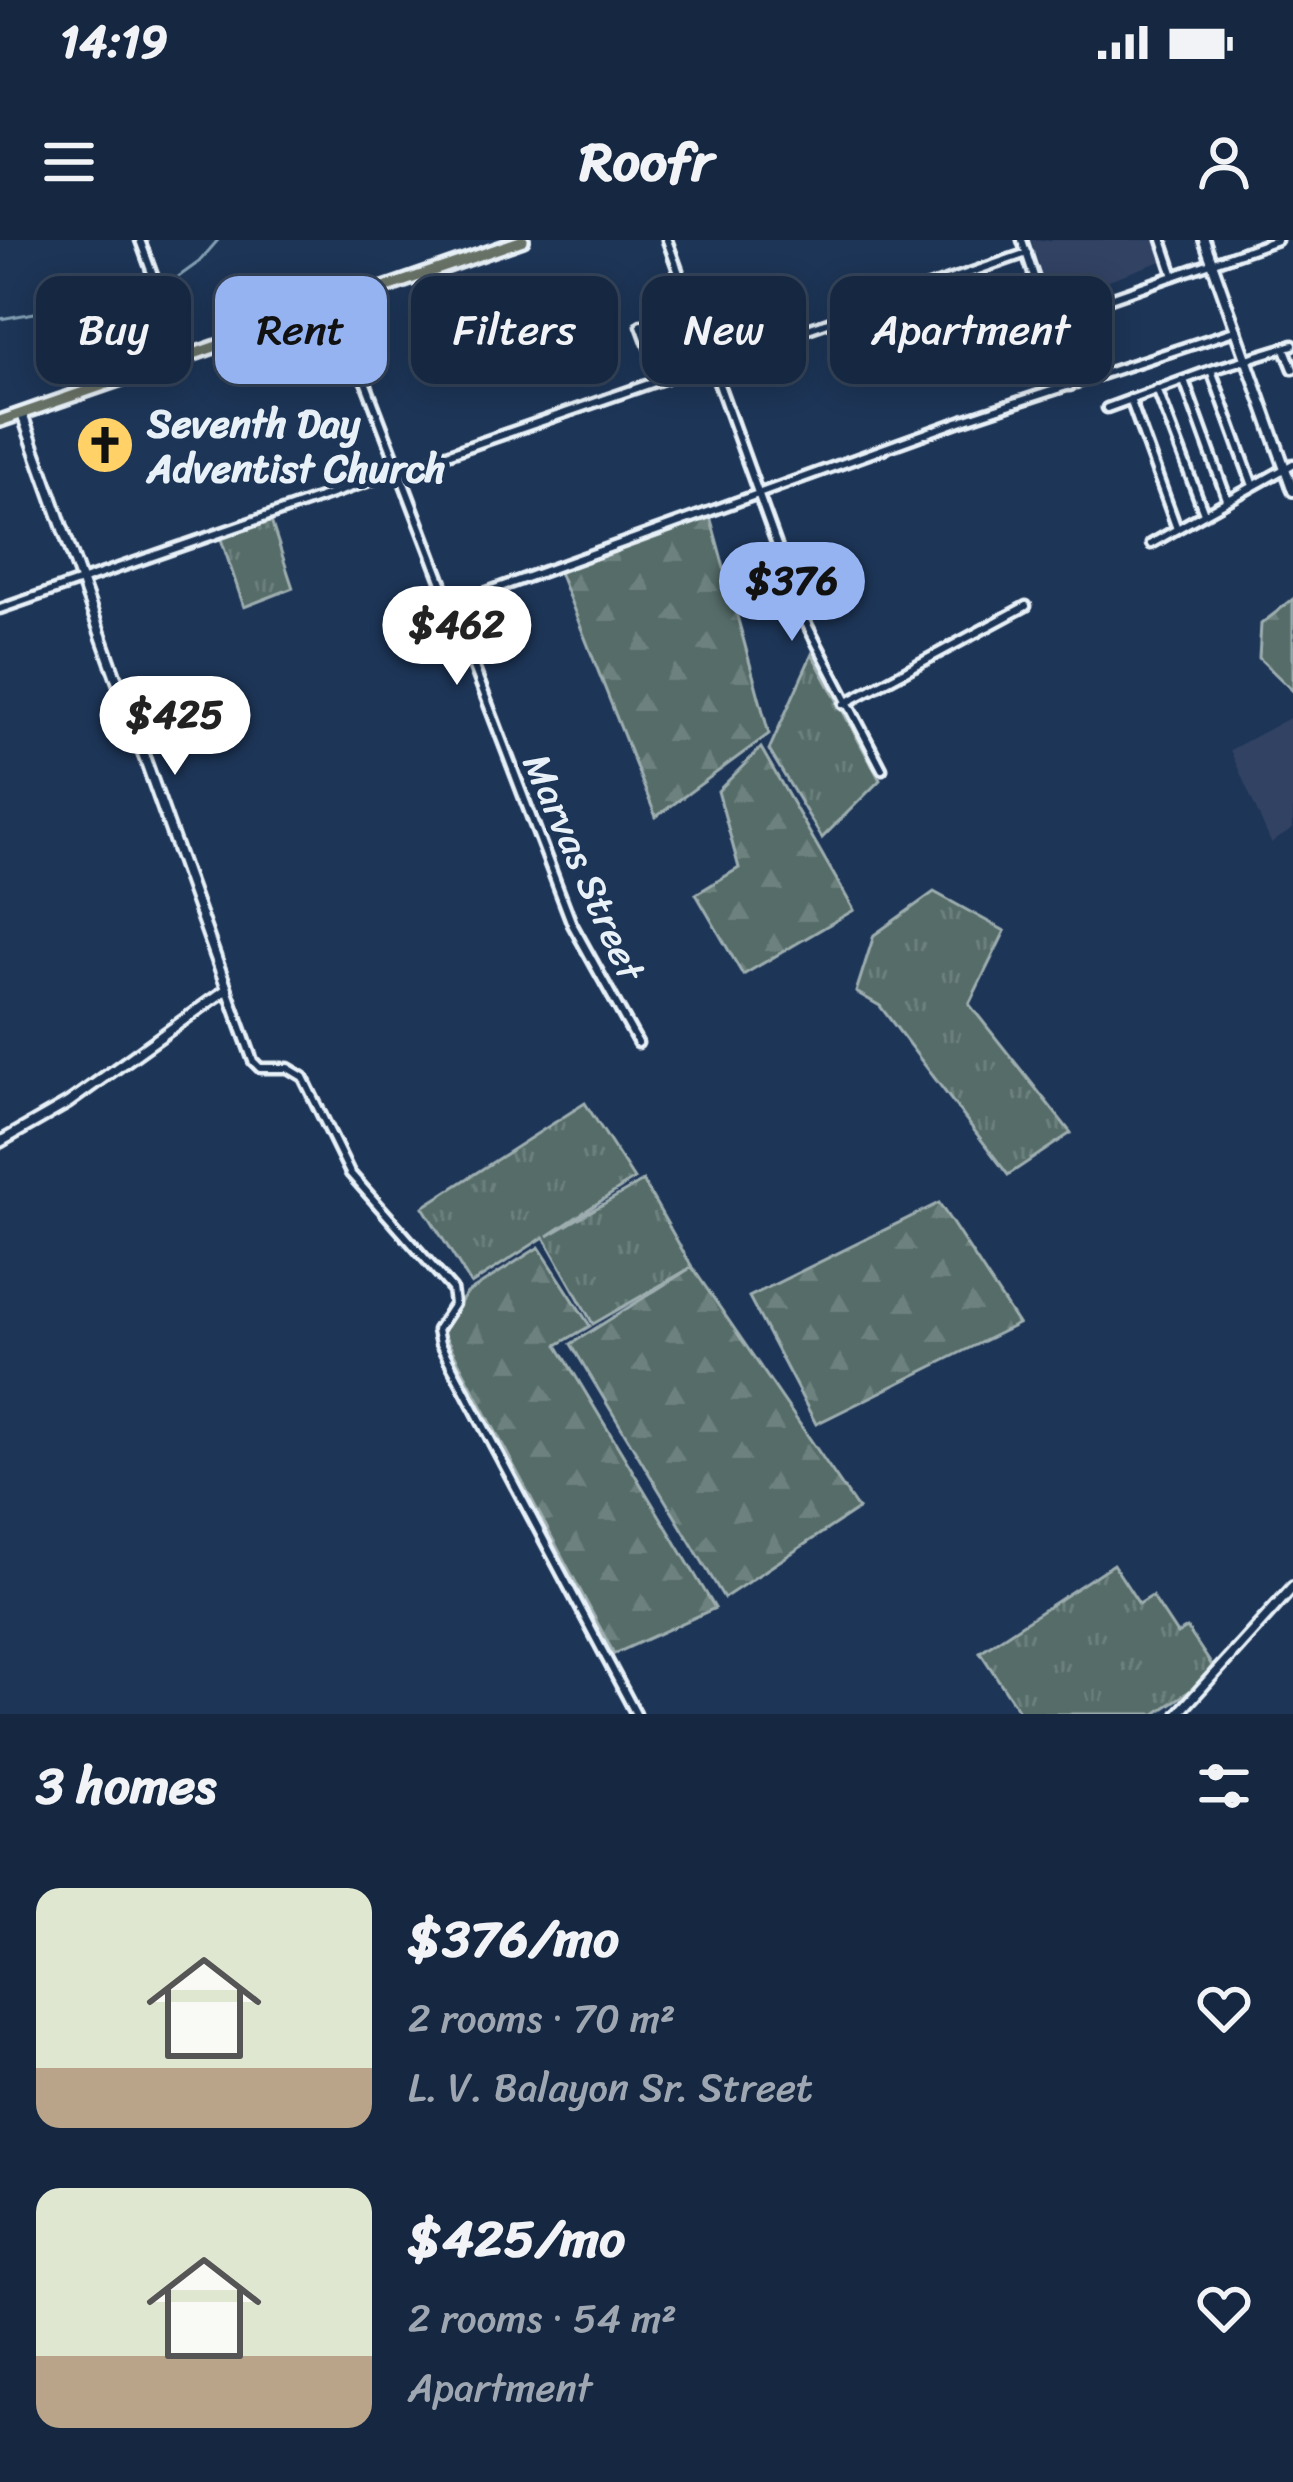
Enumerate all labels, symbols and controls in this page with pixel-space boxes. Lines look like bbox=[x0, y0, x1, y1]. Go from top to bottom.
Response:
text: 14:19 bbox=[60, 2, 168, 82]
text: Roofr bbox=[580, 114, 713, 210]
icon: menu bbox=[36, 129, 102, 195]
icon: person bbox=[1191, 129, 1257, 195]
chip: Buy bbox=[36, 276, 191, 384]
chip: Rent bbox=[215, 276, 387, 384]
chip: Filters bbox=[411, 276, 618, 384]
chip: New bbox=[642, 276, 806, 384]
chip: Apartment bbox=[830, 276, 1112, 384]
place label: Seventh Day Adventist Church bbox=[145, 389, 446, 503]
church icon: Seventh Day Adventist Church bbox=[74, 414, 136, 476]
pin: $376 bbox=[721, 542, 863, 644]
text: $376 bbox=[746, 546, 838, 615]
pin: $462 bbox=[386, 586, 528, 688]
text: $462 bbox=[409, 590, 505, 659]
pin: $425 bbox=[104, 676, 246, 778]
text: $425 bbox=[127, 680, 223, 749]
street label: Marvas Street bbox=[503, 742, 666, 993]
text: 3 homes bbox=[36, 1741, 216, 1831]
icon: filters bbox=[1191, 1753, 1257, 1819]
text: $376/mo bbox=[408, 1894, 619, 1984]
icon: home bbox=[132, 1936, 276, 2080]
icon: heart bbox=[1191, 1975, 1257, 2041]
text: 2 rooms · 70 m² bbox=[408, 1984, 675, 2053]
text: L. V. Balayon Sr. Street bbox=[408, 2053, 813, 2122]
text: $425/mo bbox=[408, 2194, 625, 2284]
icon: home bbox=[132, 2236, 276, 2380]
icon: heart bbox=[1191, 2275, 1257, 2341]
text: 2 rooms · 54 m² bbox=[408, 2284, 677, 2353]
text: Apartment bbox=[408, 2353, 592, 2422]

